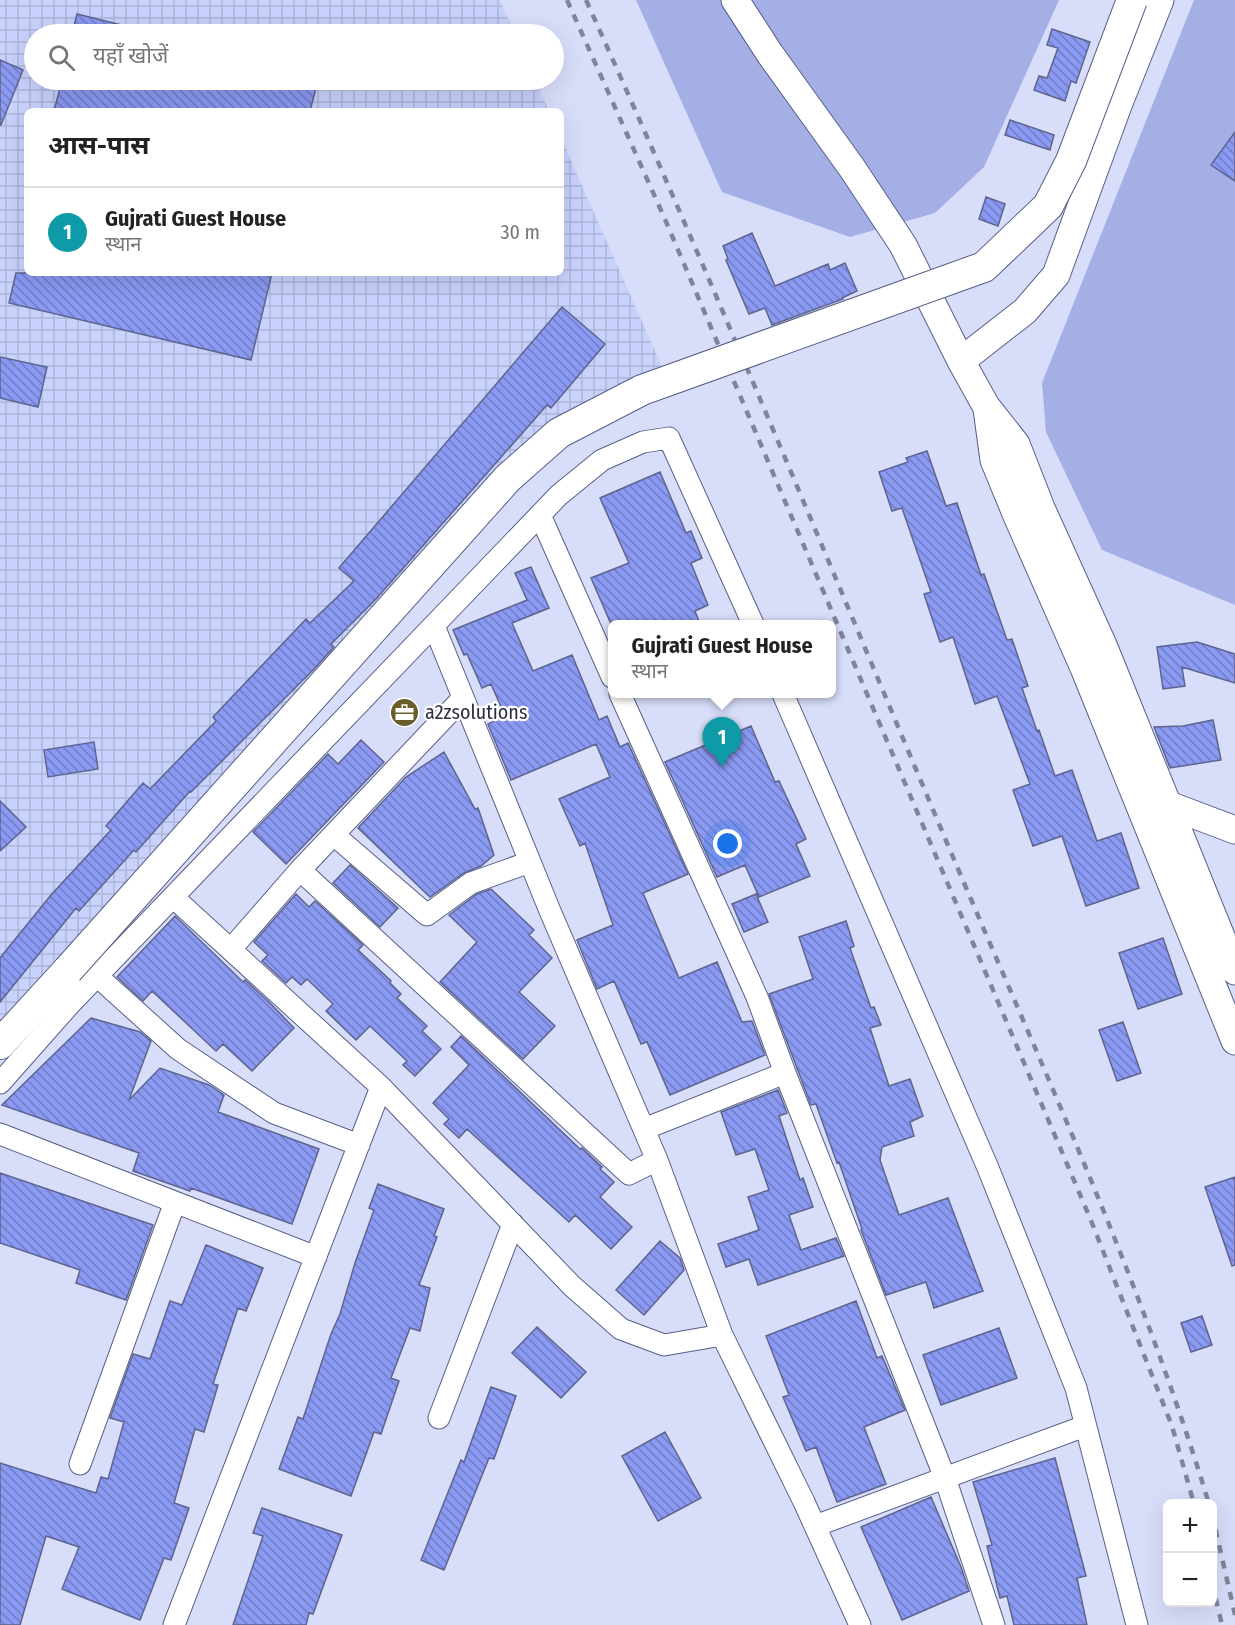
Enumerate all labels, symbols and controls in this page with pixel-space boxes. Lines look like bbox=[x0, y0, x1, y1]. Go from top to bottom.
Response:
search box bbox=[24, 24, 564, 90]
icon: search bbox=[45, 41, 78, 74]
text: यहाँ खोजें bbox=[93, 42, 168, 69]
text: आस-पास bbox=[48, 130, 150, 161]
text: Gujrati Guest House bbox=[105, 205, 286, 232]
text: 1 bbox=[63, 220, 72, 244]
text: 30 m bbox=[500, 220, 540, 244]
text: स्थान bbox=[105, 232, 141, 256]
popup bbox=[608, 620, 836, 698]
text: Gujrati Guest House bbox=[631, 632, 813, 659]
text: स्थान bbox=[631, 659, 668, 683]
office icon: a2zsolutions bbox=[388, 696, 420, 728]
place label: a2zsolutions bbox=[425, 700, 527, 724]
pin: 1 bbox=[702, 718, 742, 767]
your location bbox=[713, 829, 742, 858]
map controls bbox=[1163, 1499, 1217, 1607]
button: + bbox=[1163, 1499, 1217, 1553]
button: − bbox=[1163, 1553, 1217, 1607]

